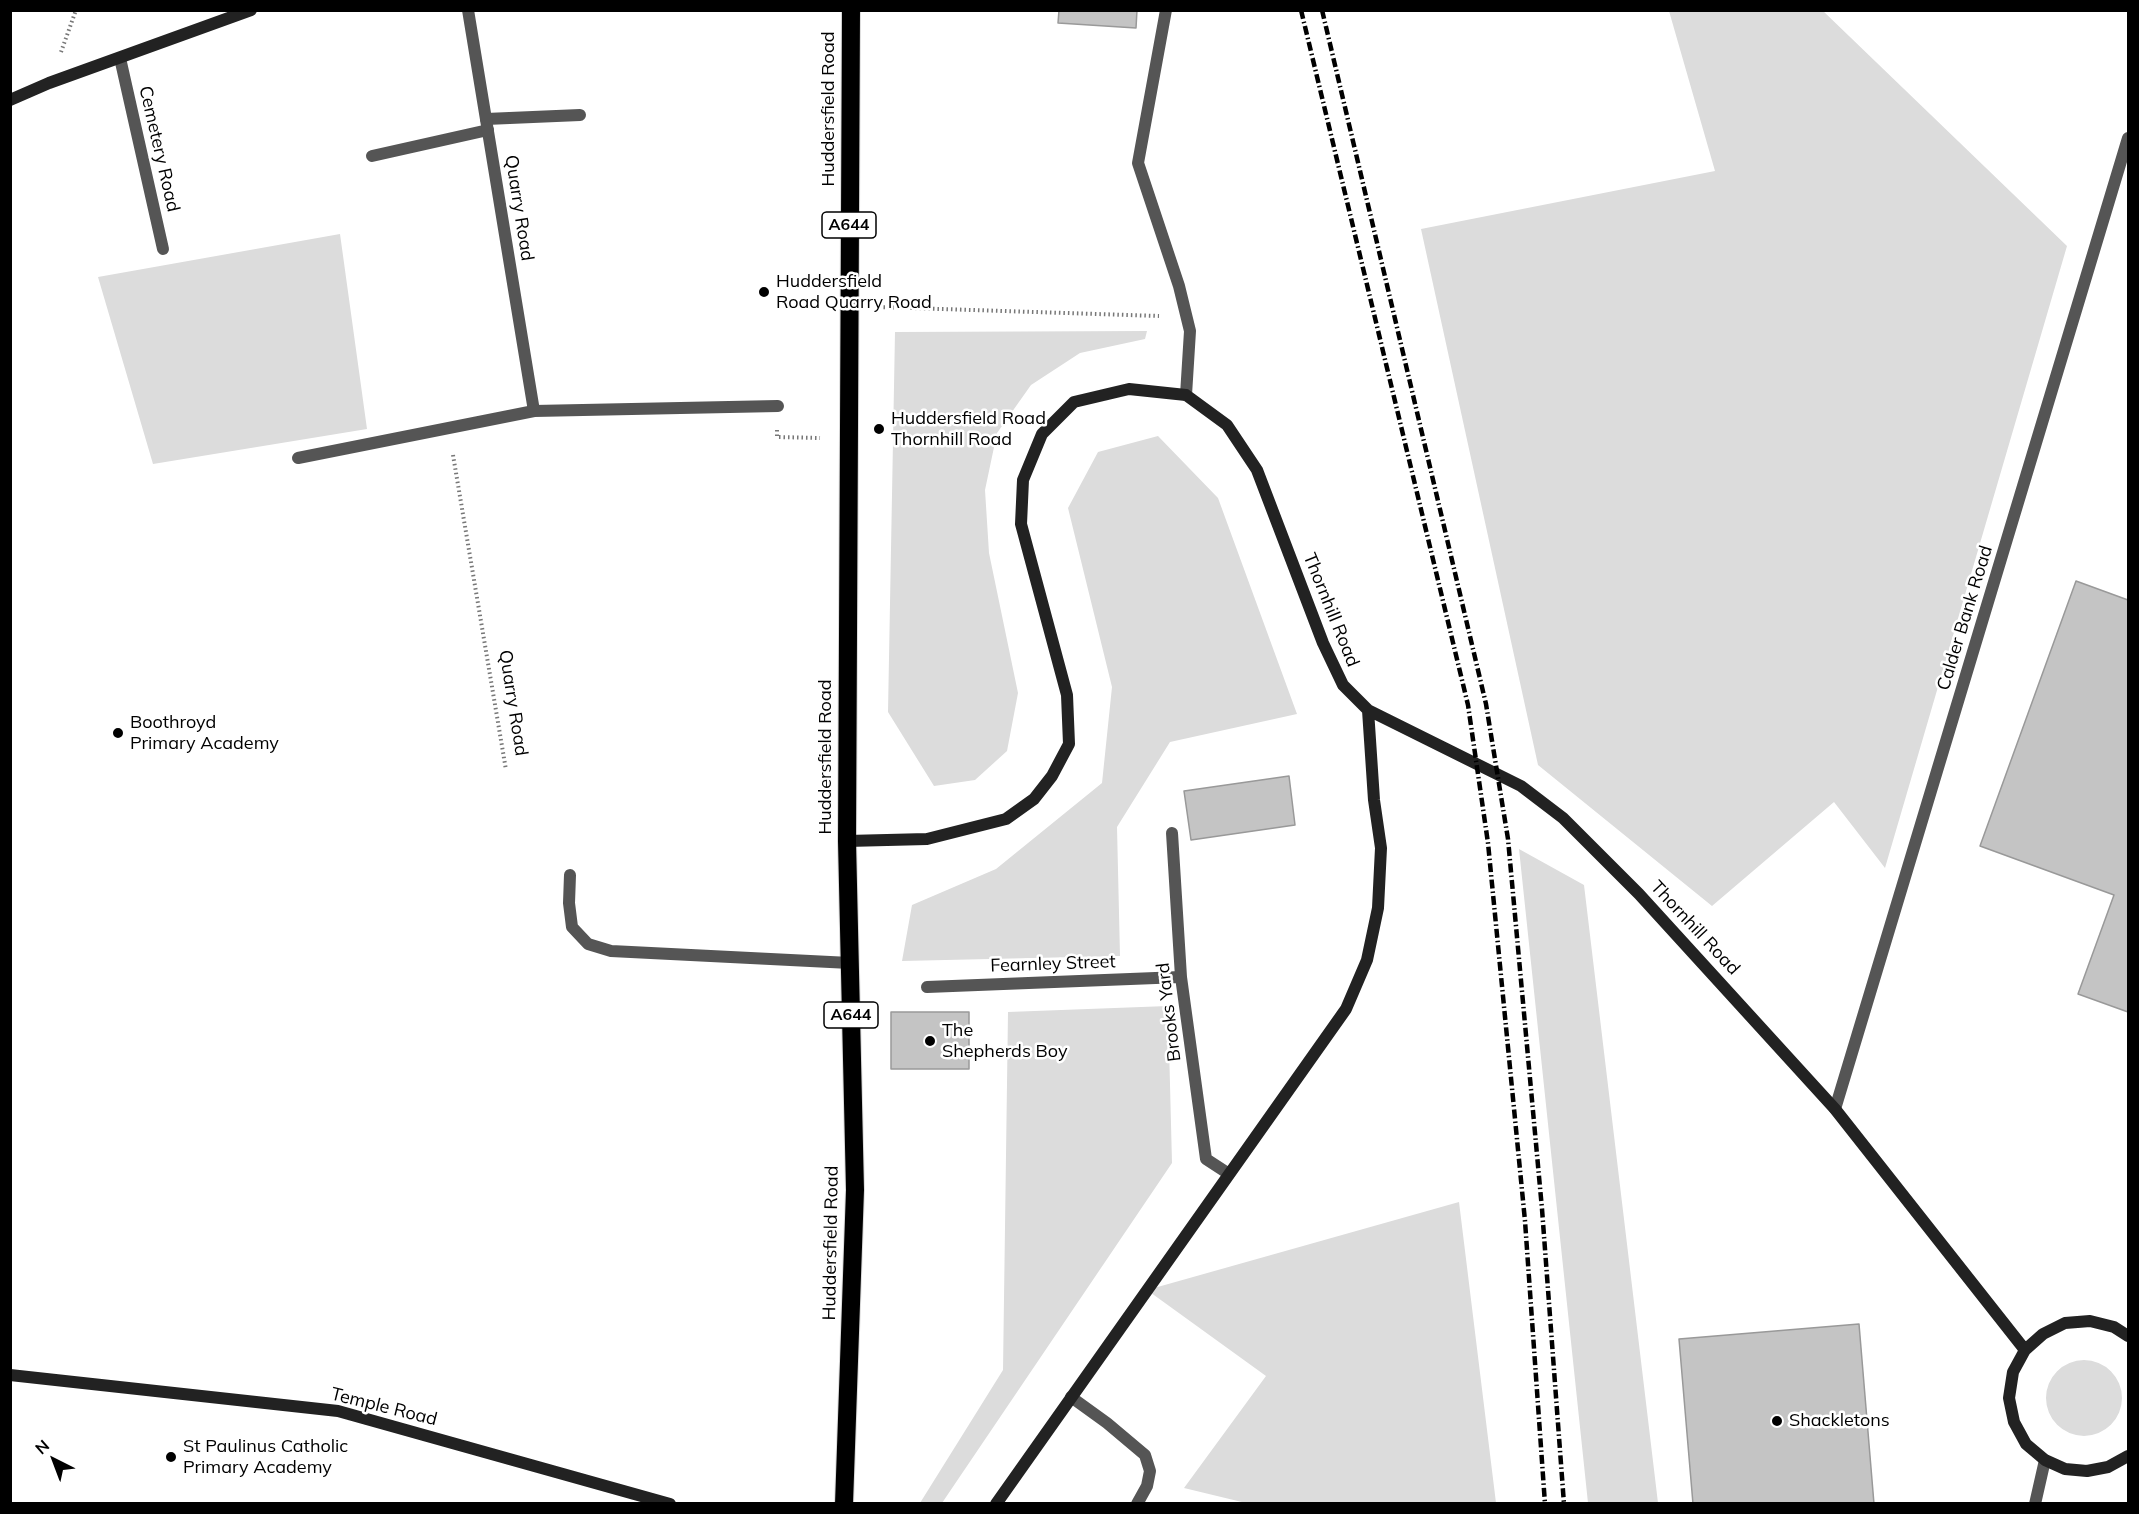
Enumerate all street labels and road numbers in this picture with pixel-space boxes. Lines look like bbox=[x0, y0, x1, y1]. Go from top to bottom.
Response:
street label: Huddersfield Road bbox=[818, 32, 840, 186]
street label: Cemetery Road bbox=[134, 84, 184, 214]
street label: Quarry Road bbox=[500, 153, 538, 263]
road number: A644 bbox=[822, 212, 876, 238]
street label: Calder Bank Road bbox=[1933, 543, 1997, 693]
street label: Thornhill Road bbox=[1298, 550, 1364, 670]
street label: Quarry Road bbox=[494, 648, 532, 758]
street label: Huddersfield Road bbox=[815, 680, 837, 834]
street label: Thornhill Road bbox=[1646, 876, 1744, 980]
street label: Fearnley Street bbox=[990, 951, 1116, 977]
street label: Brooks Yard bbox=[1152, 961, 1186, 1063]
road number: A644 bbox=[824, 1002, 878, 1028]
street label: Huddersfield Road bbox=[819, 1165, 843, 1321]
street label: Temple Road bbox=[329, 1383, 439, 1431]

